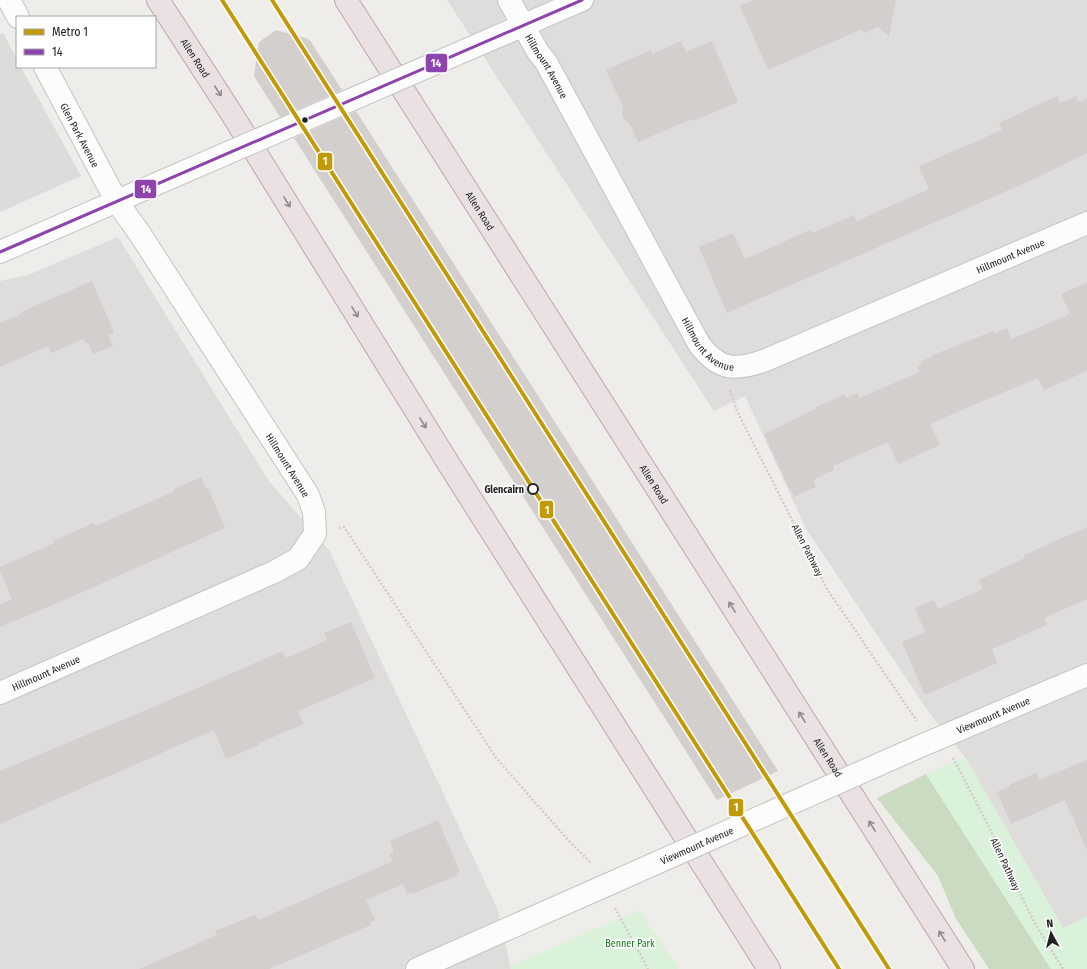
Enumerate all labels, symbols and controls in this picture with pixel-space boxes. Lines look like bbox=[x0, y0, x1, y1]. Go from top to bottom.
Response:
legend bbox=[16, 16, 156, 68]
text: Metro 1 bbox=[52, 25, 88, 39]
street label: Hillmount Avenue bbox=[522, 32, 570, 101]
street label: Allen Road bbox=[178, 37, 212, 80]
text: 14 bbox=[52, 45, 63, 59]
line badge: 14 bbox=[425, 53, 448, 73]
text: 14 bbox=[431, 57, 441, 70]
one-way arrow bbox=[214, 86, 222, 97]
street label: Glen Park Avenue bbox=[57, 101, 101, 170]
unlabelled marker bbox=[300, 115, 310, 125]
line badge: 1 bbox=[317, 152, 333, 171]
text: 1 bbox=[323, 155, 327, 168]
line badge: 14 bbox=[134, 179, 157, 199]
text: 14 bbox=[141, 183, 151, 196]
street label: Allen Road bbox=[463, 190, 496, 233]
one-way arrow bbox=[283, 196, 291, 208]
street label: Hillmount Avenue bbox=[975, 237, 1047, 277]
one-way arrow bbox=[351, 306, 359, 317]
street label: Hillmount Avenue bbox=[679, 315, 735, 374]
one-way arrow bbox=[420, 417, 428, 429]
street label: Hillmount Avenue bbox=[263, 431, 312, 500]
street label: Allen Road bbox=[637, 463, 670, 506]
marker: Glencairn bbox=[527, 483, 539, 495]
place label: Glencairn bbox=[484, 484, 524, 496]
line badge: 1 bbox=[539, 500, 554, 519]
text: 1 bbox=[545, 504, 549, 517]
street label: Allen Pathway bbox=[789, 522, 826, 579]
one-way arrow bbox=[728, 602, 736, 613]
street label: Hillmount Avenue bbox=[10, 653, 82, 694]
street label: Viewmount Avenue bbox=[955, 695, 1032, 737]
one-way arrow bbox=[798, 712, 806, 723]
street label: Allen Road bbox=[811, 736, 844, 780]
line badge: 1 bbox=[728, 798, 744, 817]
text: 1 bbox=[734, 801, 738, 814]
one-way arrow bbox=[868, 821, 876, 832]
street label: Viewmount Avenue bbox=[659, 825, 735, 867]
street label: Allen Pathway bbox=[988, 836, 1023, 893]
north arrow bbox=[1031, 913, 1071, 953]
text: N bbox=[1046, 917, 1054, 930]
one-way arrow bbox=[937, 930, 945, 942]
park label: Benner Park bbox=[605, 938, 655, 950]

